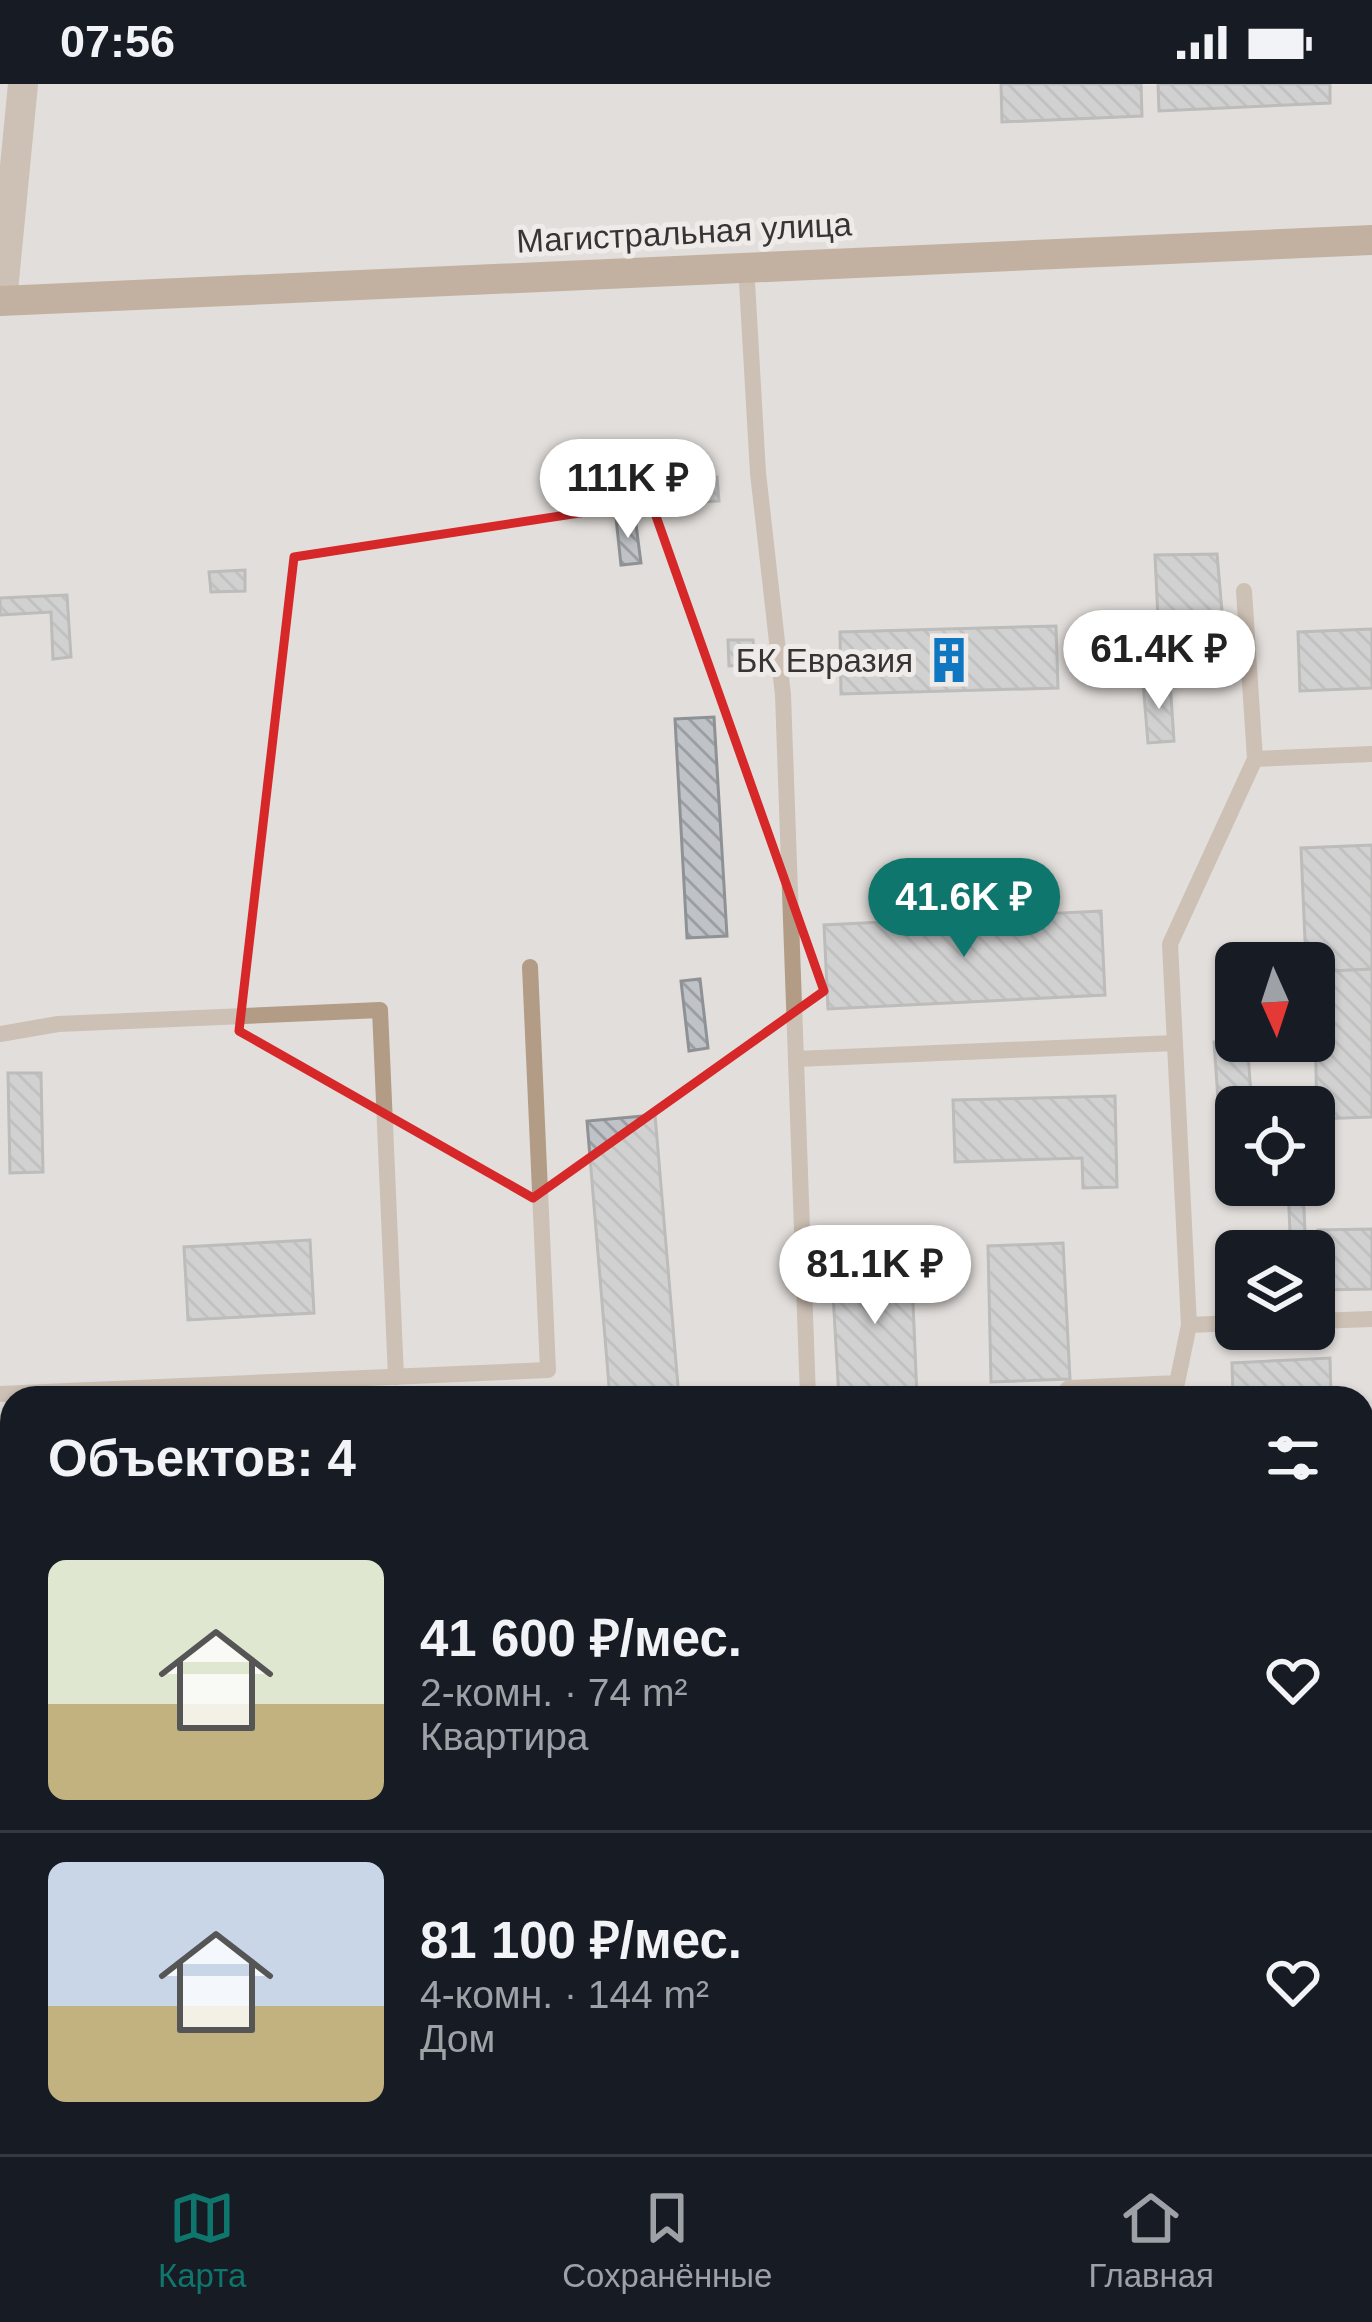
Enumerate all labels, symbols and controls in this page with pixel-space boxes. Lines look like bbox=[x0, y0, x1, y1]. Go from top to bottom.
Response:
text: 07:56 bbox=[60, 16, 175, 67]
street label: Магистральная улица bbox=[515, 205, 853, 260]
pin: 111K ₽ bbox=[530, 439, 726, 541]
text: 111K ₽ bbox=[567, 456, 689, 499]
pin: 61.4K ₽ bbox=[1048, 610, 1270, 712]
text: 61.4K ₽ bbox=[1090, 627, 1228, 670]
building icon: БК Евразия bbox=[924, 635, 974, 685]
place label: БК Евразия bbox=[736, 642, 913, 679]
pin: 41.6K ₽ bbox=[853, 858, 1075, 960]
text: 41.6K ₽ bbox=[895, 875, 1033, 918]
north arrow bbox=[1215, 942, 1335, 1062]
map controls bbox=[1215, 942, 1335, 1350]
button: locate bbox=[1215, 1086, 1335, 1206]
pin: 81.1K ₽ bbox=[764, 1225, 986, 1327]
button: layers bbox=[1215, 1230, 1335, 1350]
text: 81.1K ₽ bbox=[806, 1242, 944, 1285]
icon: filters bbox=[1260, 1425, 1326, 1491]
text: Объектов: 4 bbox=[48, 1430, 356, 1487]
icon: home bbox=[144, 1608, 288, 1752]
text: 41 600 ₽/мес. bbox=[420, 1610, 742, 1667]
icon: heart bbox=[1260, 1647, 1326, 1713]
text: 2-комн. · 74 m² bbox=[420, 1671, 687, 1714]
text: Квартира bbox=[420, 1715, 589, 1758]
icon: home bbox=[144, 1910, 288, 2054]
text: 81 100 ₽/мес. bbox=[420, 1912, 742, 1969]
icon: heart bbox=[1260, 1949, 1326, 2015]
text: 4-комн. · 144 m² bbox=[420, 1973, 709, 2016]
text: Дом bbox=[420, 2017, 495, 2060]
tab: Карта bbox=[158, 2185, 246, 2295]
tab: Сохранённые bbox=[562, 2185, 772, 2295]
tab: Главная bbox=[1088, 2185, 1214, 2295]

